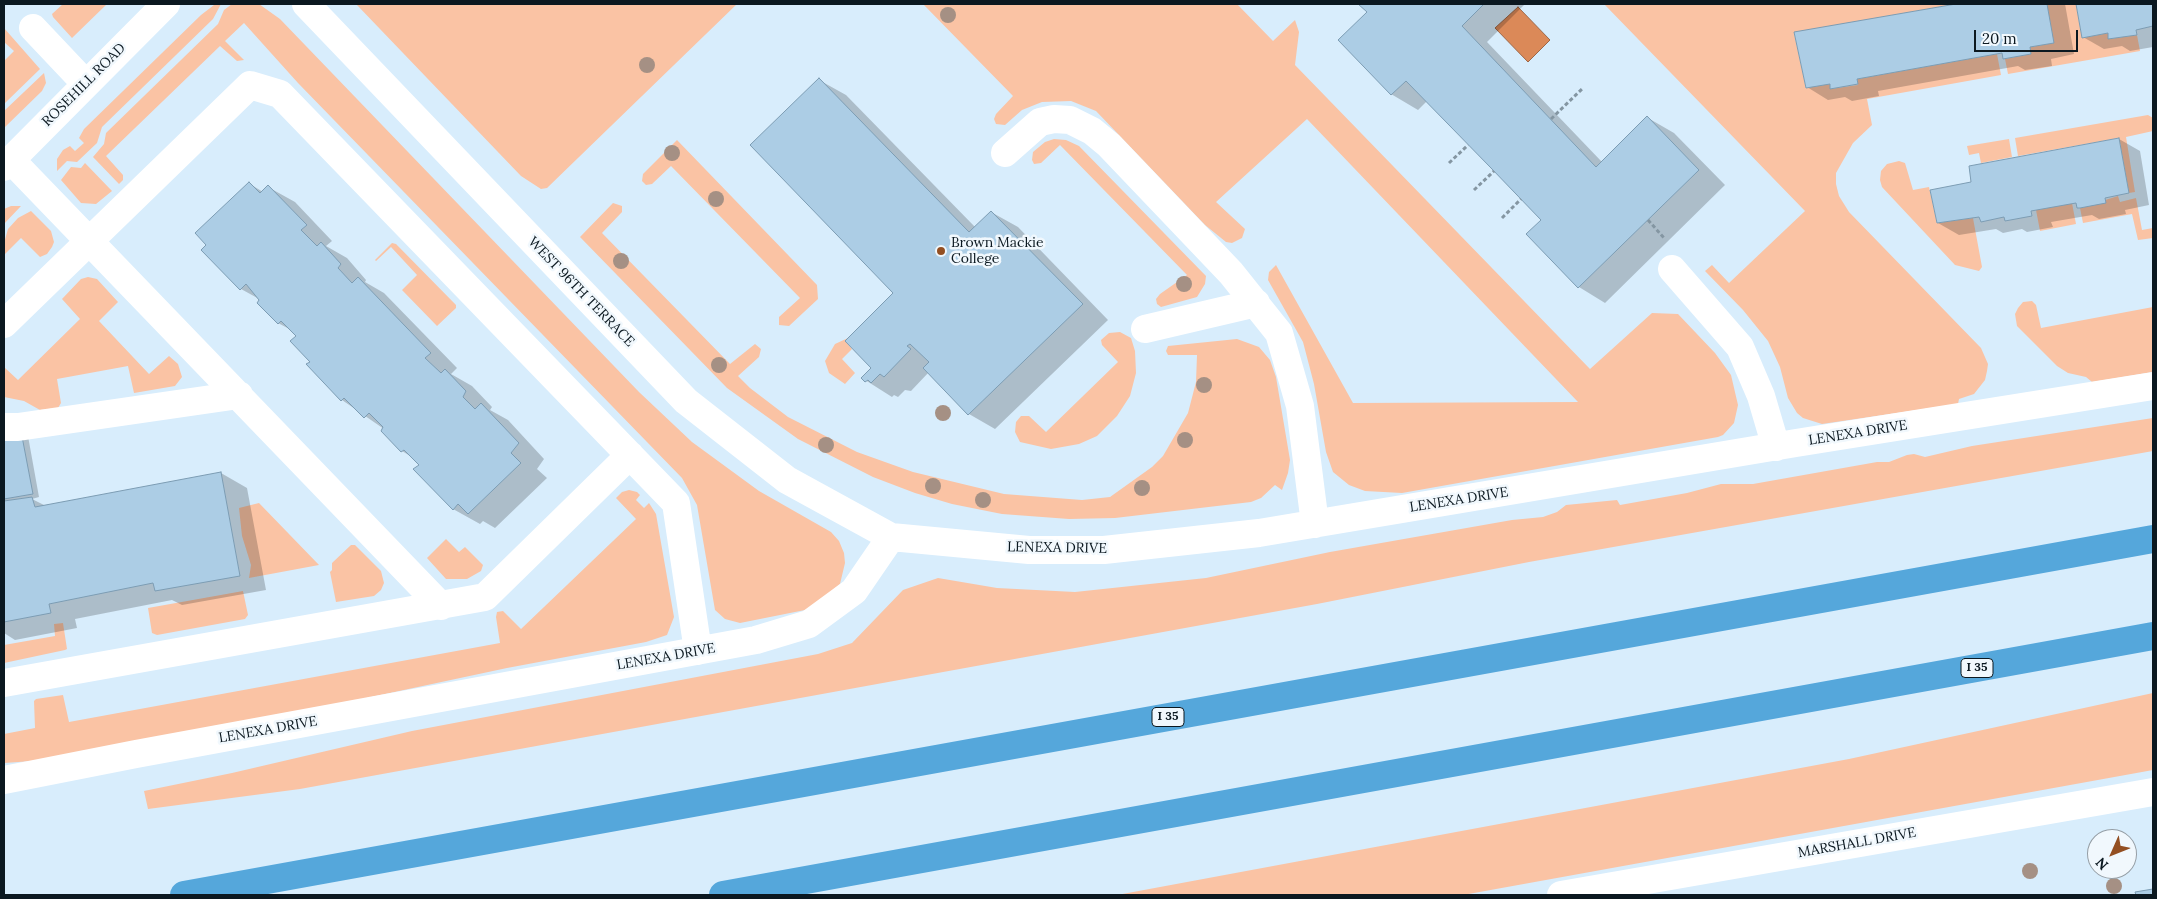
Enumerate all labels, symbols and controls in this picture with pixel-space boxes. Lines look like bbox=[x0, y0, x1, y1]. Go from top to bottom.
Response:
scale bar bbox=[1977, 20, 2081, 52]
text: 20 m bbox=[1982, 29, 2017, 48]
street label: ROSEHILL ROAD bbox=[39, 40, 129, 130]
street label: WEST 96TH TERRACE bbox=[524, 234, 638, 350]
place label: Brown Mackie College bbox=[951, 235, 1044, 268]
marker: Brown Mackie College bbox=[935, 245, 947, 257]
street label: LENEXA DRIVE bbox=[1807, 417, 1909, 449]
street label: LENEXA DRIVE bbox=[1408, 484, 1510, 516]
street label: LENEXA DRIVE bbox=[1007, 539, 1107, 557]
street label: LENEXA DRIVE bbox=[615, 640, 717, 674]
road number: I 35 bbox=[1961, 658, 1993, 678]
road number: I 35 bbox=[1152, 708, 1184, 726]
street label: LENEXA DRIVE bbox=[217, 713, 319, 747]
street label: MARSHALL DRIVE bbox=[1797, 824, 1917, 862]
north arrow bbox=[2087, 829, 2137, 879]
text: N bbox=[2092, 854, 2112, 874]

